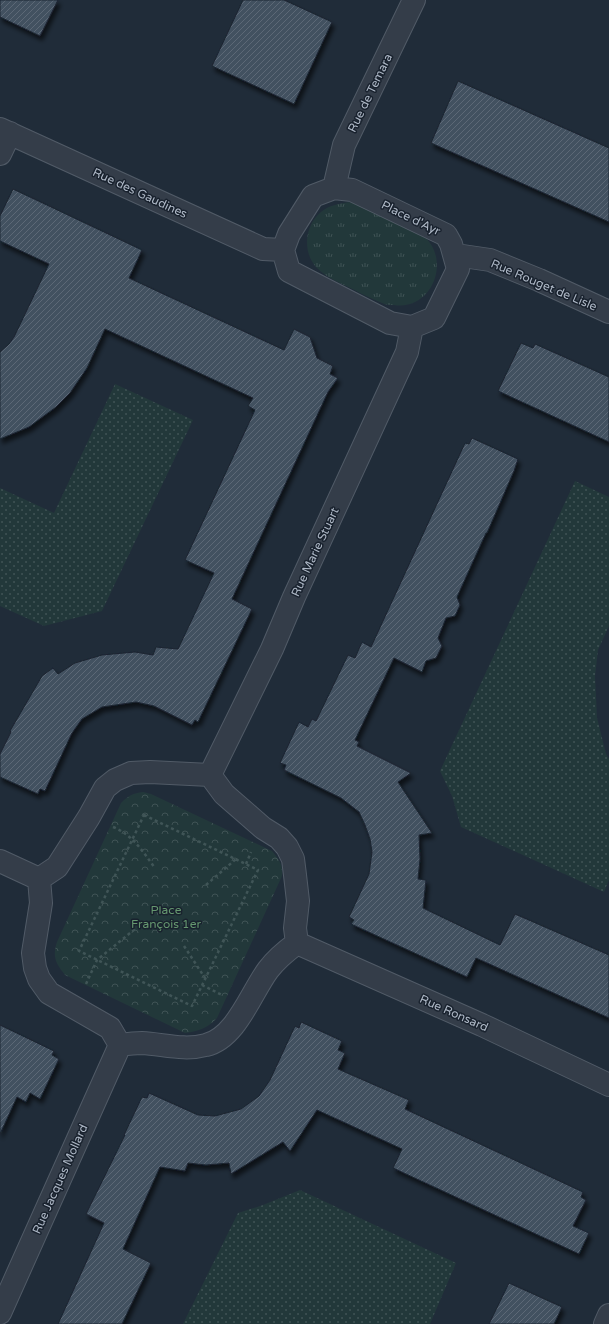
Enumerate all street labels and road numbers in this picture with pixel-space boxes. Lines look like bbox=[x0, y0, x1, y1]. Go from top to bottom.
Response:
street label: Rue de Temara bbox=[345, 51, 395, 135]
street label: Rue des Gaudines bbox=[91, 165, 190, 221]
street label: Place d'Ayr bbox=[379, 198, 443, 238]
street label: Rue Rouget de Lisle bbox=[489, 256, 599, 314]
street label: Rue Marie Stuart bbox=[288, 505, 342, 599]
street label: Rue Ronsard bbox=[418, 992, 490, 1034]
street label: Rue Jacques Mollard bbox=[30, 1122, 90, 1236]

